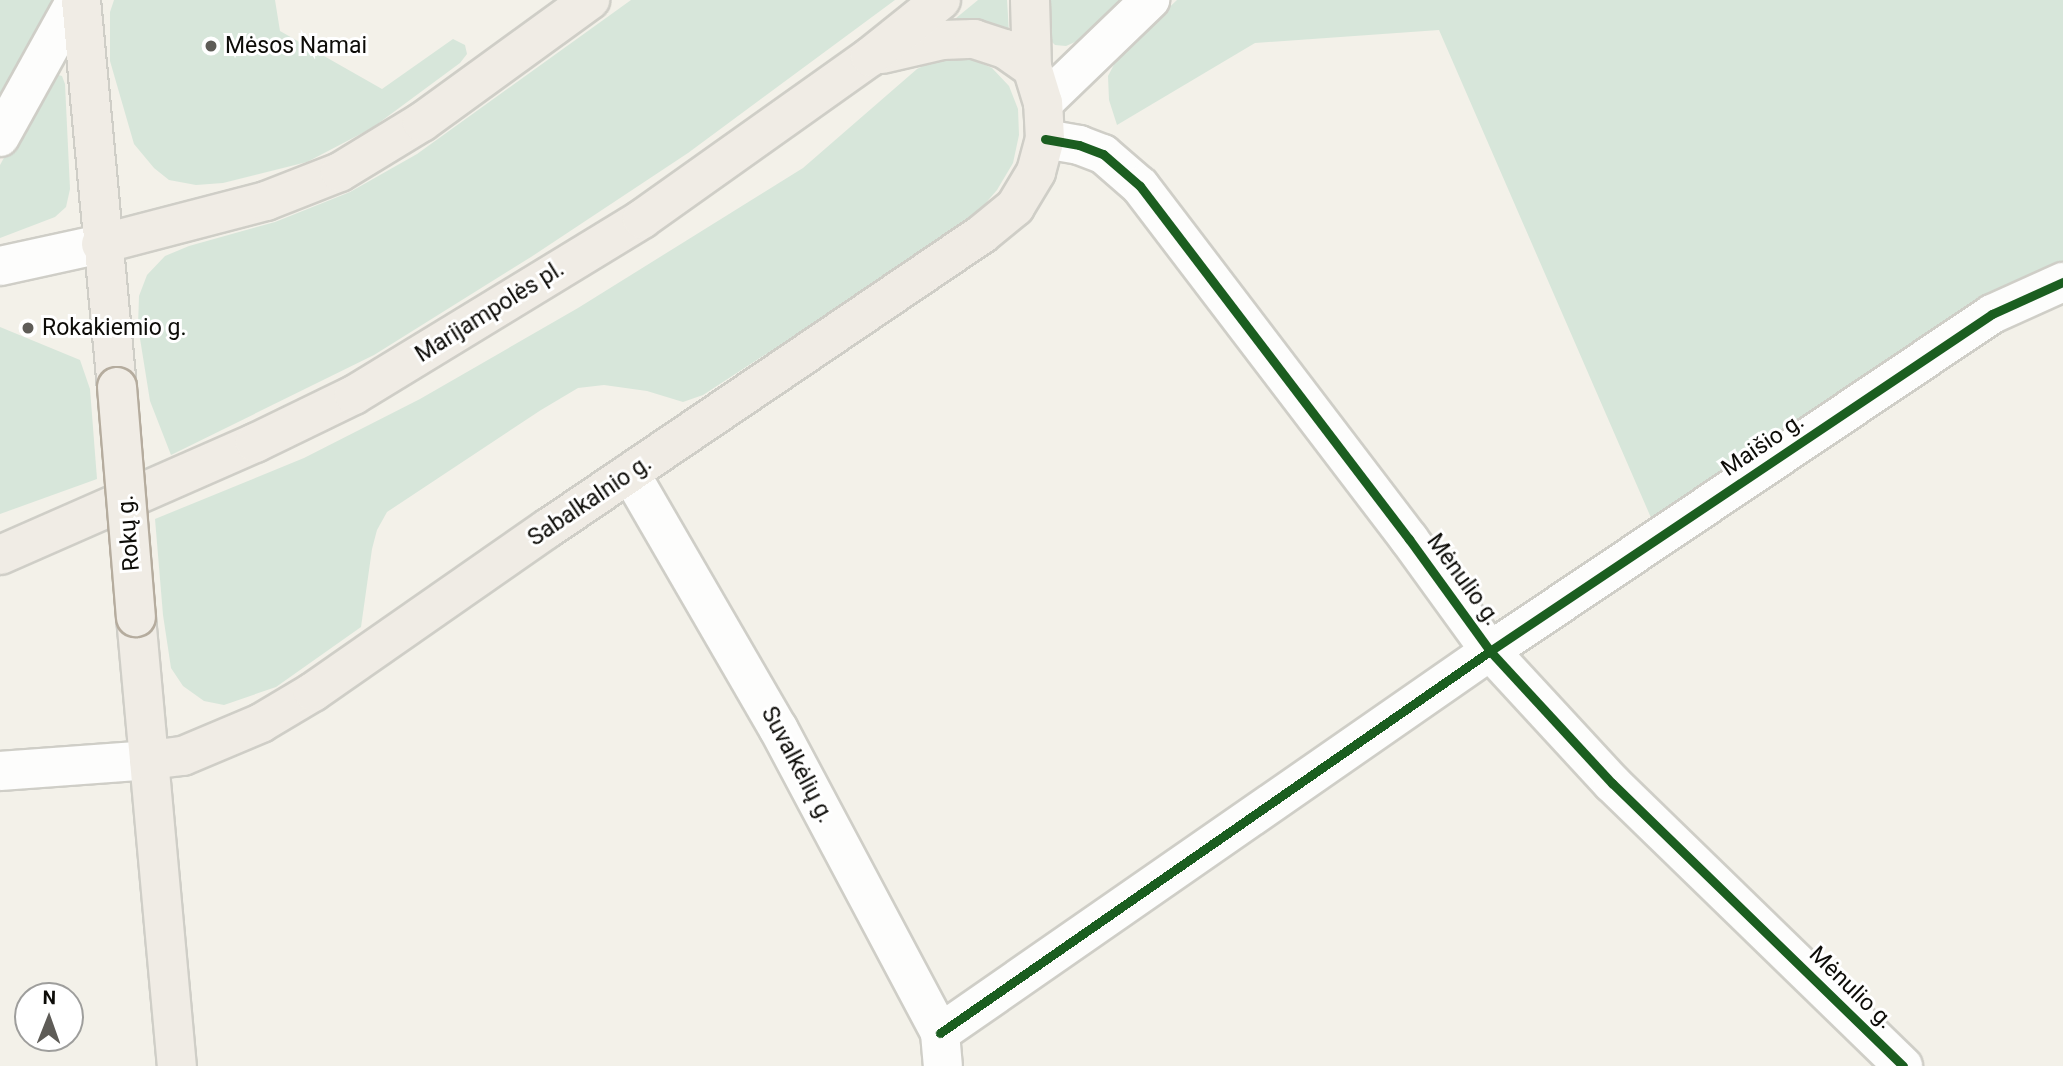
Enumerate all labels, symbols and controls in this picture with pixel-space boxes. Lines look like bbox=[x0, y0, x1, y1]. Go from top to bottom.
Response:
place label: Mėsos Namai bbox=[225, 32, 367, 60]
marker: Mėsos Namai bbox=[203, 38, 219, 54]
street label: Marijampolės pl. bbox=[411, 255, 569, 369]
place label: Rokakiemio g. bbox=[42, 314, 186, 342]
marker: Rokakiemio g. bbox=[20, 320, 36, 336]
street label: Maišio g. bbox=[1717, 407, 1809, 483]
street label: Sabalkalnio g. bbox=[523, 450, 657, 552]
street label: Rokų g. bbox=[112, 494, 146, 572]
street label: Mėnulio g. bbox=[1420, 529, 1506, 631]
street label: Suvalkėlių g. bbox=[755, 702, 839, 828]
street label: Mėnulio g. bbox=[1803, 941, 1899, 1035]
north arrow bbox=[14, 982, 84, 1052]
text: N bbox=[42, 986, 56, 1009]

